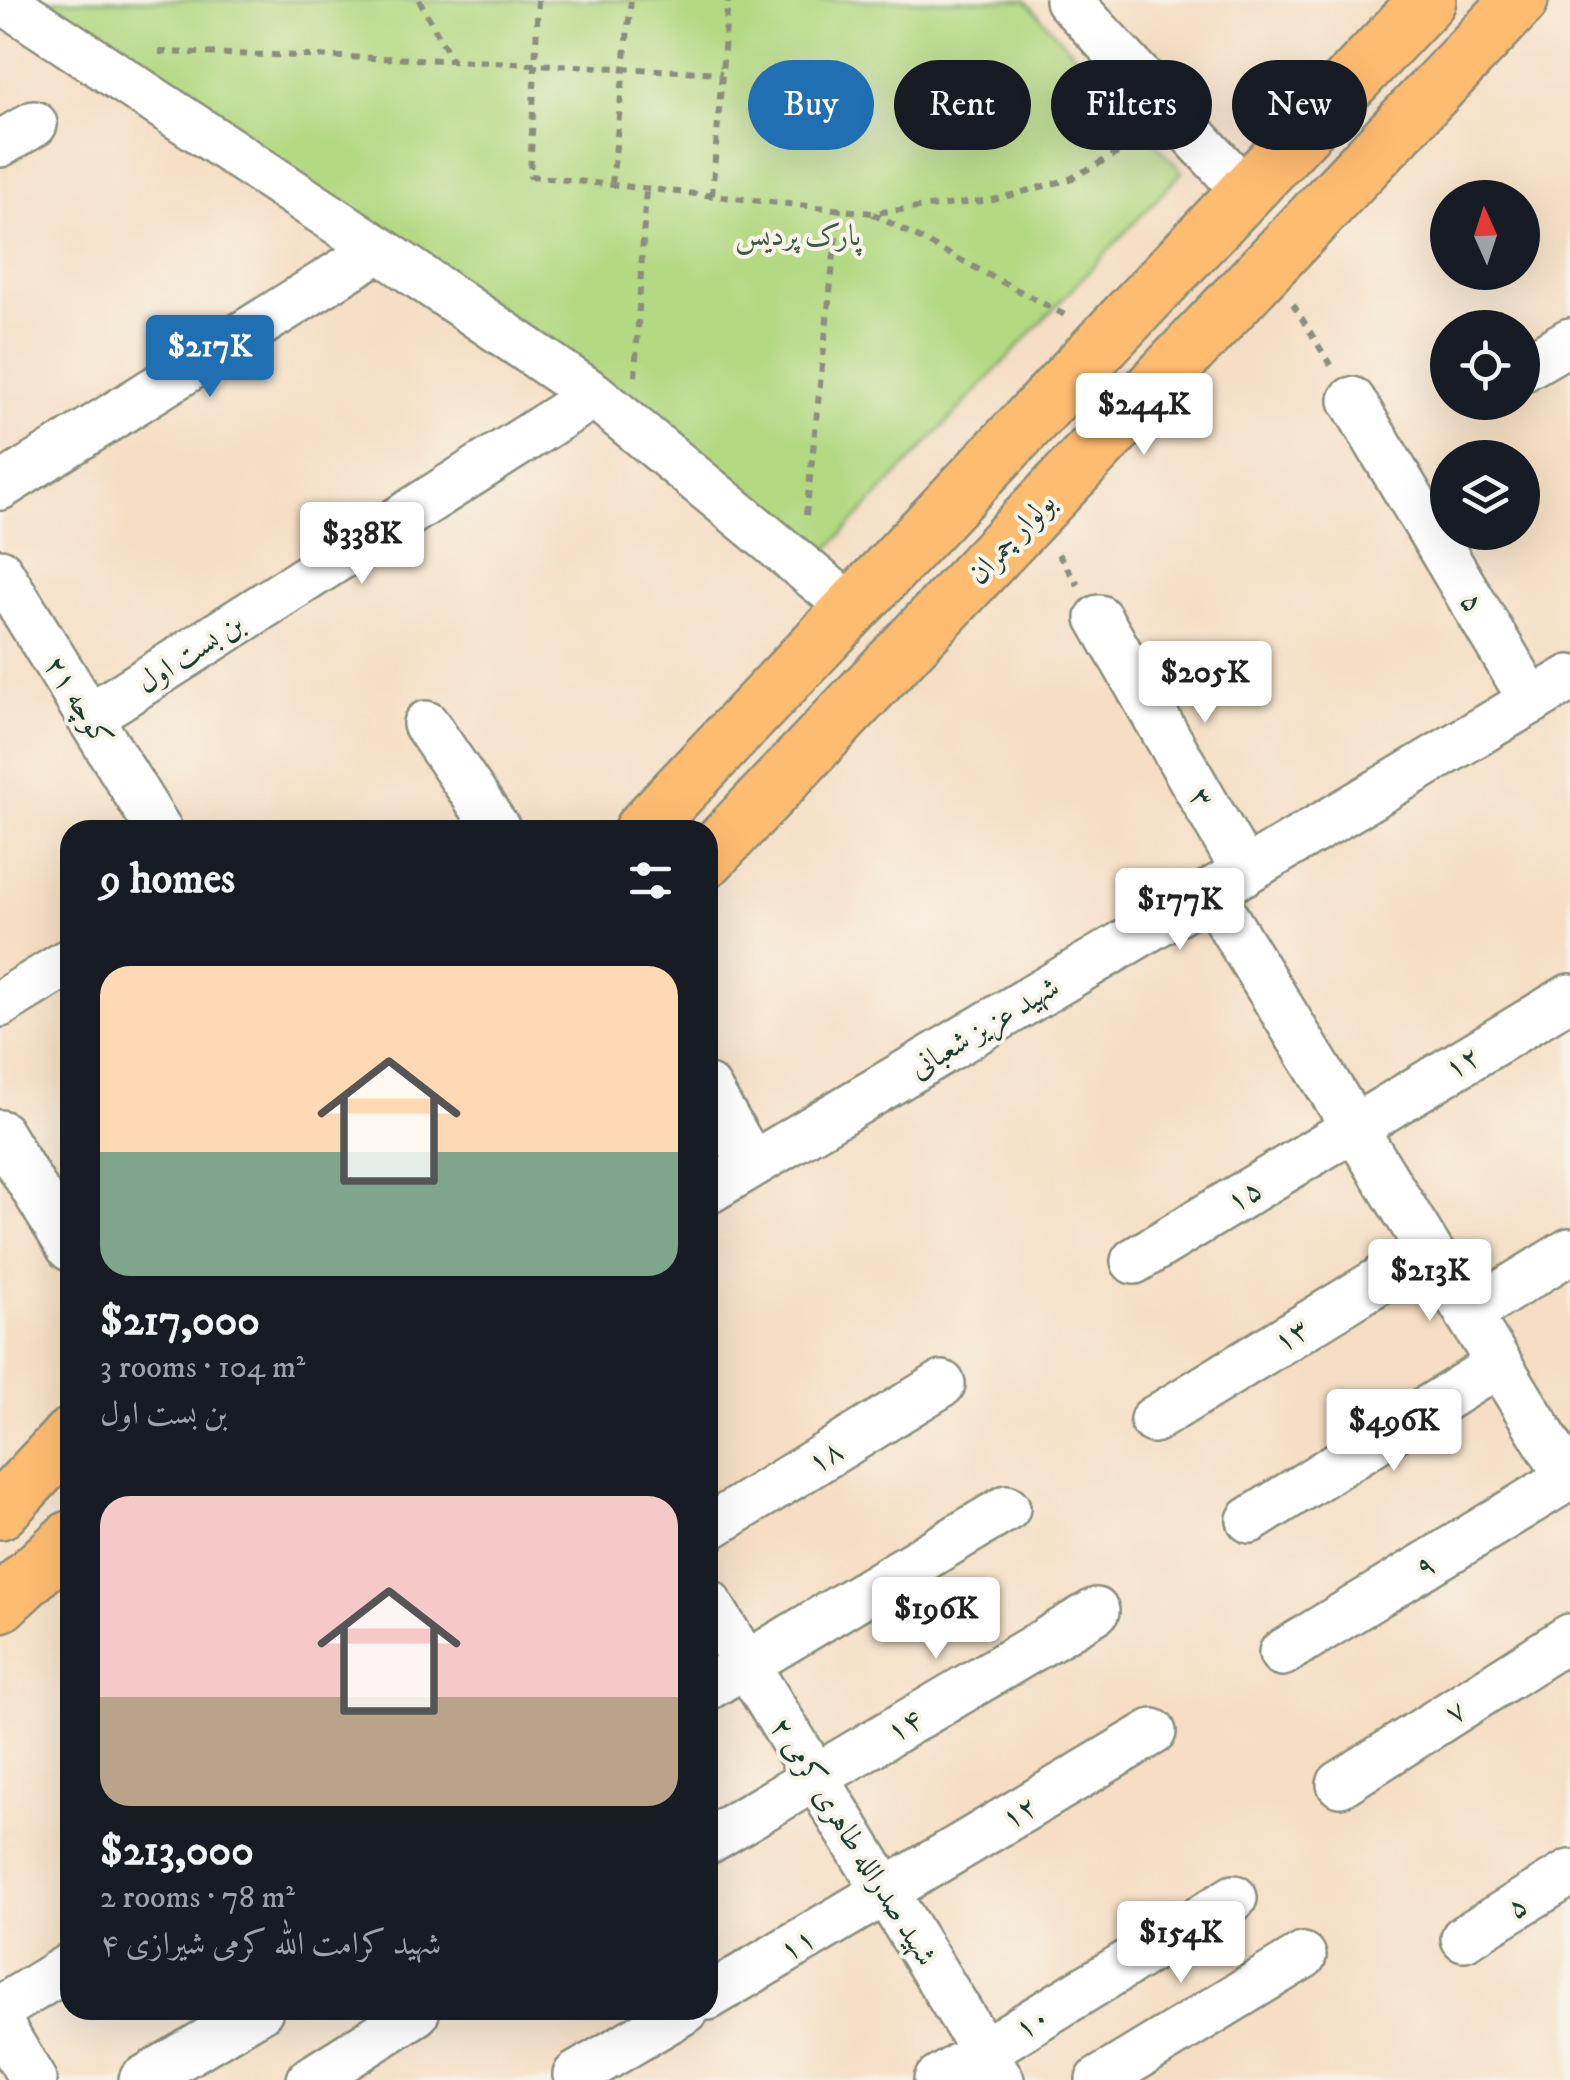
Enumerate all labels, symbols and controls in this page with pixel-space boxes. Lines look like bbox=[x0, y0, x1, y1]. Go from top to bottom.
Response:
chip: Buy bbox=[748, 60, 874, 150]
chip: Rent bbox=[894, 60, 1031, 150]
chip: Filters bbox=[1051, 60, 1212, 150]
chip: New bbox=[1232, 60, 1367, 150]
north arrow bbox=[1430, 180, 1540, 290]
map controls bbox=[1430, 180, 1540, 550]
park label: پارک پردیس bbox=[735, 218, 862, 256]
button: locate bbox=[1430, 310, 1540, 420]
pin: $217K bbox=[140, 315, 280, 400]
text: $217K bbox=[168, 327, 252, 367]
pin: $244K bbox=[1074, 373, 1214, 458]
text: $244K bbox=[1098, 385, 1190, 425]
button: layers bbox=[1430, 440, 1540, 550]
street label: بولوار چمران bbox=[960, 485, 1064, 593]
pin: $338K bbox=[292, 502, 432, 587]
text: $338K bbox=[322, 514, 402, 554]
street label: ۵ bbox=[1451, 586, 1492, 620]
street label: بن بست اول bbox=[131, 606, 251, 702]
pin: $205K bbox=[1135, 641, 1275, 726]
street label: کوچه ۲۱ bbox=[34, 649, 120, 755]
text: $205K bbox=[1161, 653, 1249, 693]
street label: ۳ bbox=[1180, 781, 1221, 815]
icon: filters bbox=[623, 853, 678, 908]
text: 9 homes bbox=[100, 854, 235, 906]
pin: $177K bbox=[1110, 868, 1250, 953]
text: $177K bbox=[1137, 880, 1223, 920]
street label: شهید عزیز شعبانی bbox=[903, 969, 1067, 1088]
icon: home bbox=[299, 1031, 479, 1211]
street label: ۱۲ bbox=[1438, 1038, 1487, 1088]
street label: ۱۵ bbox=[1220, 1171, 1269, 1221]
pin: $213K bbox=[1360, 1239, 1500, 1324]
text: $213K bbox=[1390, 1251, 1470, 1291]
text: $217,000 bbox=[100, 1296, 260, 1348]
street label: ۱۳ bbox=[1267, 1311, 1316, 1361]
text: 3 rooms · 104 m² bbox=[100, 1348, 305, 1388]
pin: $496K bbox=[1324, 1389, 1464, 1474]
text: بن بست اول bbox=[100, 1395, 228, 1435]
text: $496K bbox=[1349, 1401, 1439, 1441]
street label: ۱۸ bbox=[801, 1432, 850, 1482]
street label: ۹ bbox=[1409, 1546, 1443, 1587]
icon: home bbox=[299, 1561, 479, 1741]
pin: $196K bbox=[866, 1577, 1006, 1662]
text: $196K bbox=[894, 1589, 978, 1629]
street label: ۷ bbox=[1438, 1692, 1473, 1733]
street label: ۱۴ bbox=[880, 1701, 929, 1751]
street label: شهید صدرالله طاهری کرمی ۲ bbox=[761, 1711, 944, 1973]
street label: ۱۲ bbox=[995, 1788, 1044, 1838]
text: $213,000 bbox=[100, 1826, 254, 1878]
text: 2 rooms · 78 m² bbox=[100, 1878, 295, 1918]
street label: ۵ bbox=[1501, 1887, 1535, 1928]
pin: $154K bbox=[1111, 1901, 1251, 1986]
text: $154K bbox=[1139, 1913, 1223, 1953]
street label: ۱۱ bbox=[773, 1920, 822, 1970]
text: شهید کرامت الله کرمی شیرازی ۴ bbox=[100, 1925, 441, 1965]
street label: ۱۰ bbox=[1008, 1998, 1057, 2048]

